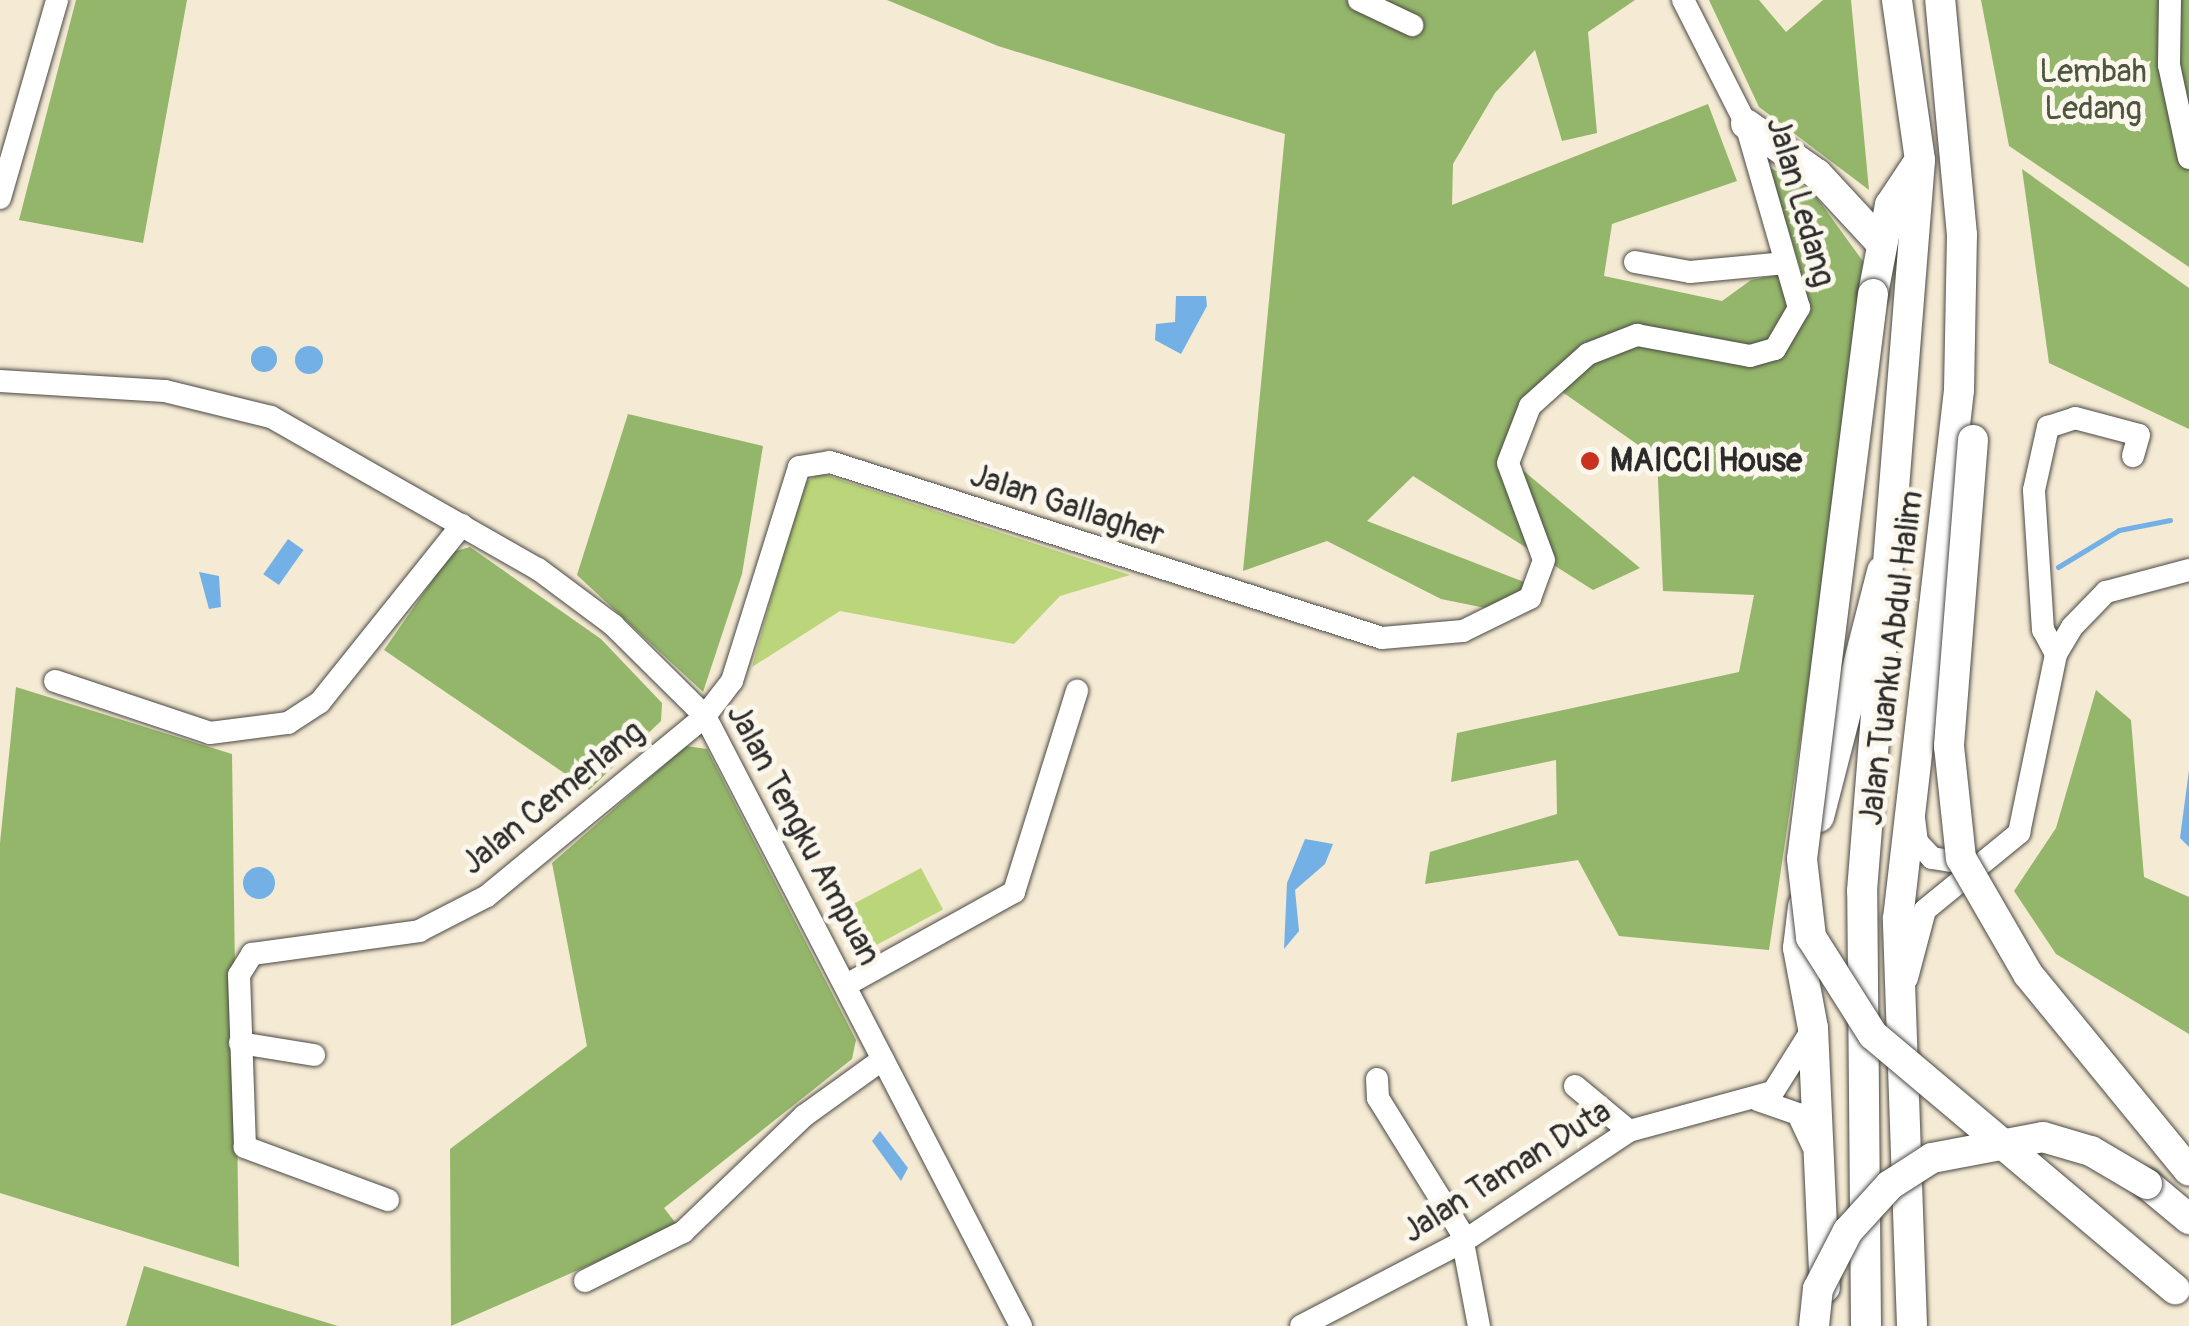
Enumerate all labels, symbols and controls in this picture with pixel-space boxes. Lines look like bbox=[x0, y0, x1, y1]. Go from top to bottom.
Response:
park label: Lembah Ledang bbox=[2039, 54, 2147, 129]
street label: Jalan Ledang bbox=[1758, 113, 1842, 291]
place label: MAICCI House bbox=[1610, 442, 1802, 480]
marker: MAICCI House bbox=[1579, 450, 1601, 472]
street label: Jalan Gallagher bbox=[965, 457, 1169, 555]
street label: Jalan Tuanku Abdul Halim bbox=[1852, 488, 1932, 828]
street label: Jalan Tengku Ampuan bbox=[718, 698, 888, 972]
street label: Jalan Cemerlang bbox=[454, 713, 652, 883]
street label: Jalan Taman Duta bbox=[1396, 1093, 1618, 1251]

